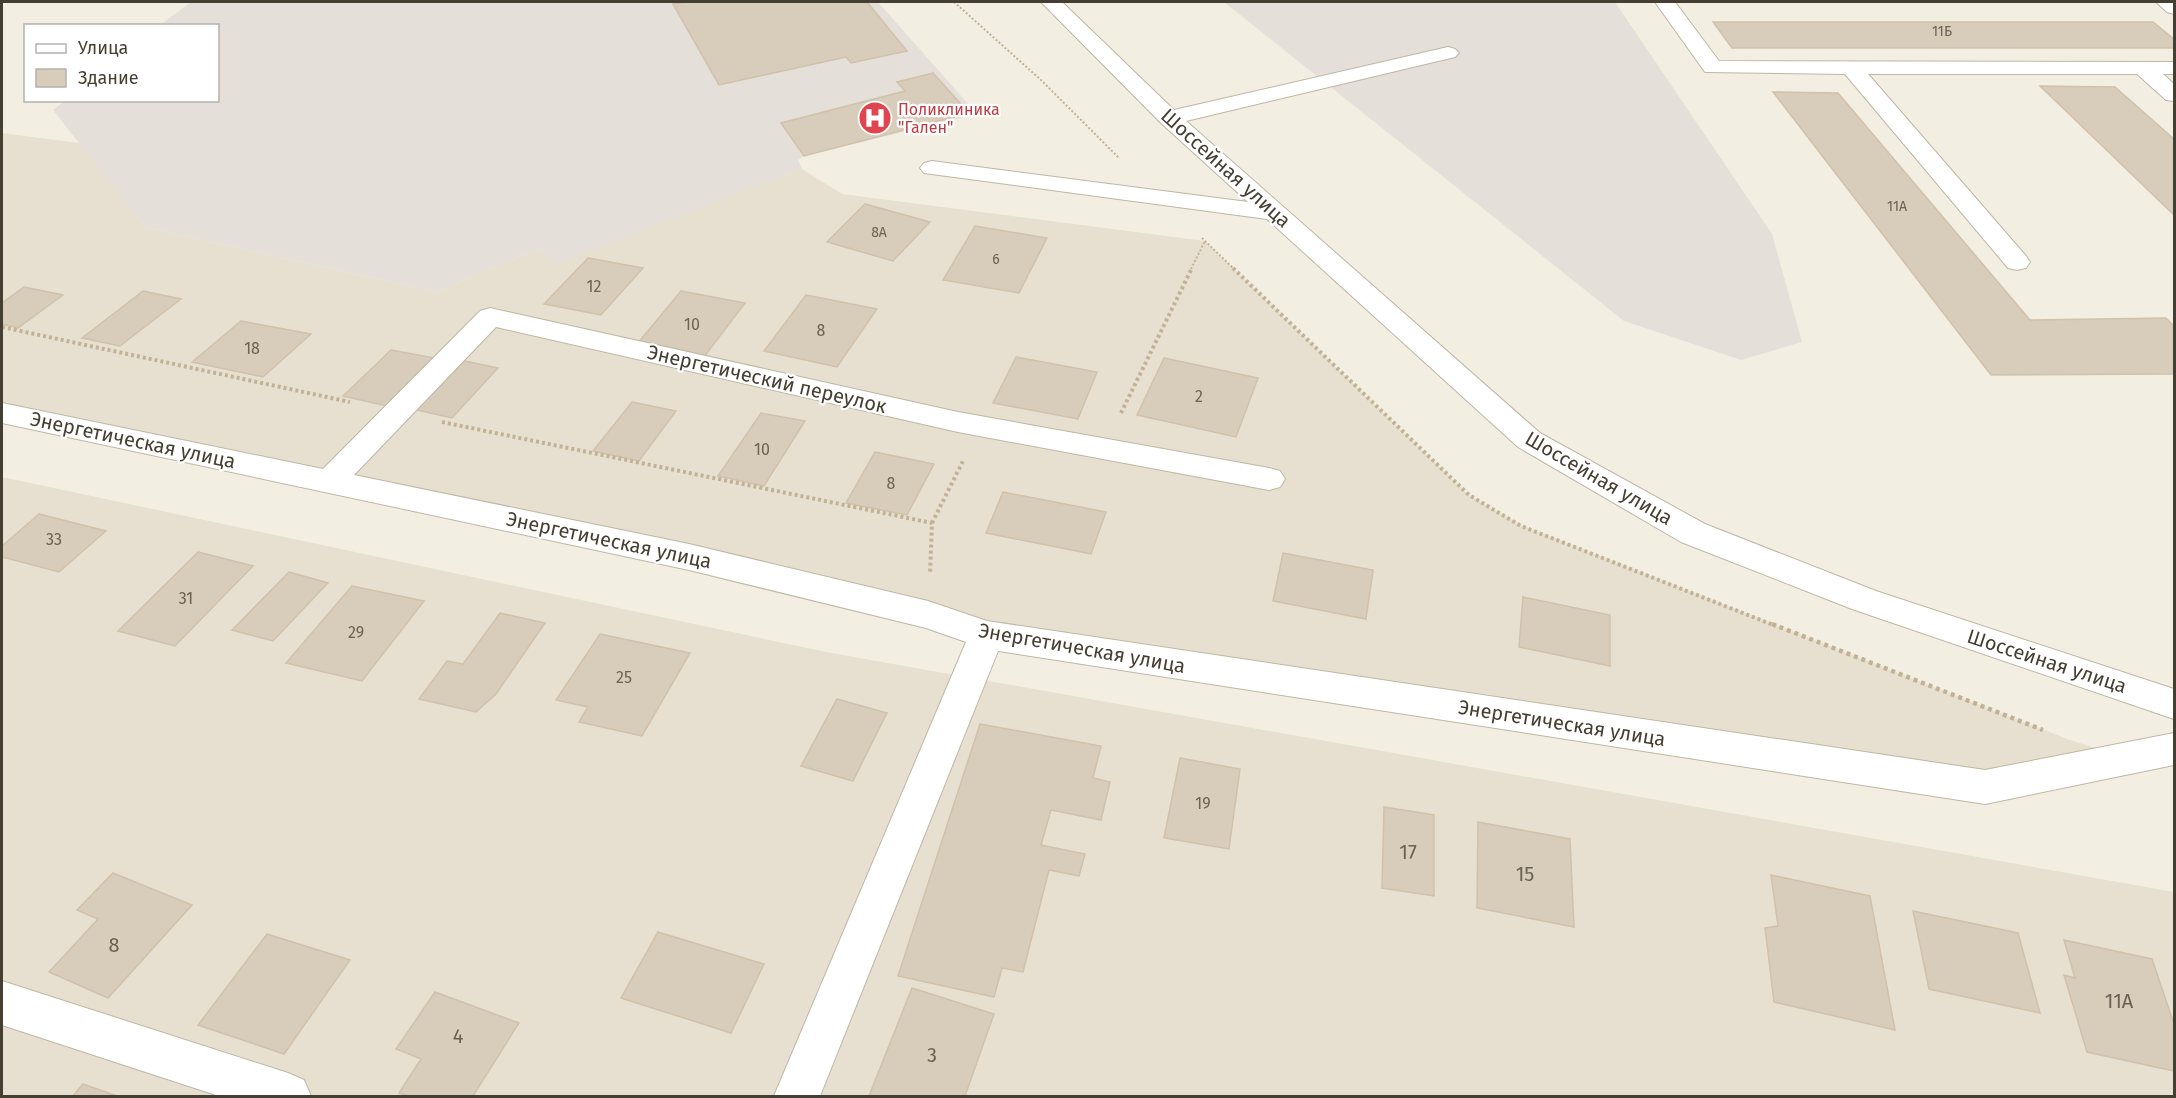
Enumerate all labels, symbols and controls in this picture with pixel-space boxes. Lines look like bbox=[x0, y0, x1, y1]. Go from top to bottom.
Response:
house number: 11Б bbox=[1932, 23, 1952, 40]
legend bbox=[24, 24, 219, 102]
text: Улица bbox=[78, 37, 128, 59]
text: Здание bbox=[78, 67, 139, 89]
hospital icon: Поликлиника "Гален" bbox=[857, 100, 893, 136]
place label: Поликлиника "Гален" bbox=[898, 100, 1000, 137]
street label: Шоссейная улица bbox=[1156, 103, 1296, 233]
house number: 11А bbox=[1887, 198, 1907, 215]
house number: 8А bbox=[871, 224, 887, 241]
house number: 6 bbox=[992, 251, 1000, 268]
house number: 12 bbox=[587, 277, 601, 296]
house number: 10 bbox=[684, 315, 700, 334]
house number: 8 bbox=[817, 321, 826, 340]
house number: 18 bbox=[244, 339, 260, 358]
street label: Энергетический переулок bbox=[645, 340, 889, 418]
house number: 2 bbox=[1195, 387, 1203, 406]
street label: Энергетическая улица bbox=[28, 406, 238, 474]
street label: Шоссейная улица bbox=[1521, 426, 1677, 530]
house number: 10 bbox=[754, 440, 770, 459]
house number: 8 bbox=[887, 474, 896, 493]
street label: Энергетическая улица bbox=[504, 506, 714, 574]
house number: 33 bbox=[46, 530, 62, 549]
house number: 31 bbox=[179, 589, 193, 608]
street label: Энергетическая улица bbox=[977, 618, 1187, 678]
house number: 29 bbox=[348, 623, 364, 642]
street label: Шоссейная улица bbox=[1964, 624, 2130, 698]
house number: 25 bbox=[616, 668, 632, 687]
street label: Энергетическая улица bbox=[1457, 695, 1667, 751]
house number: 19 bbox=[1195, 794, 1211, 813]
house number: 17 bbox=[1399, 840, 1417, 864]
house number: 15 bbox=[1516, 862, 1534, 886]
house number: 8 bbox=[108, 933, 120, 957]
house number: 11А bbox=[2105, 989, 2134, 1013]
house number: 4 bbox=[453, 1024, 464, 1048]
house number: 3 bbox=[927, 1043, 937, 1067]

